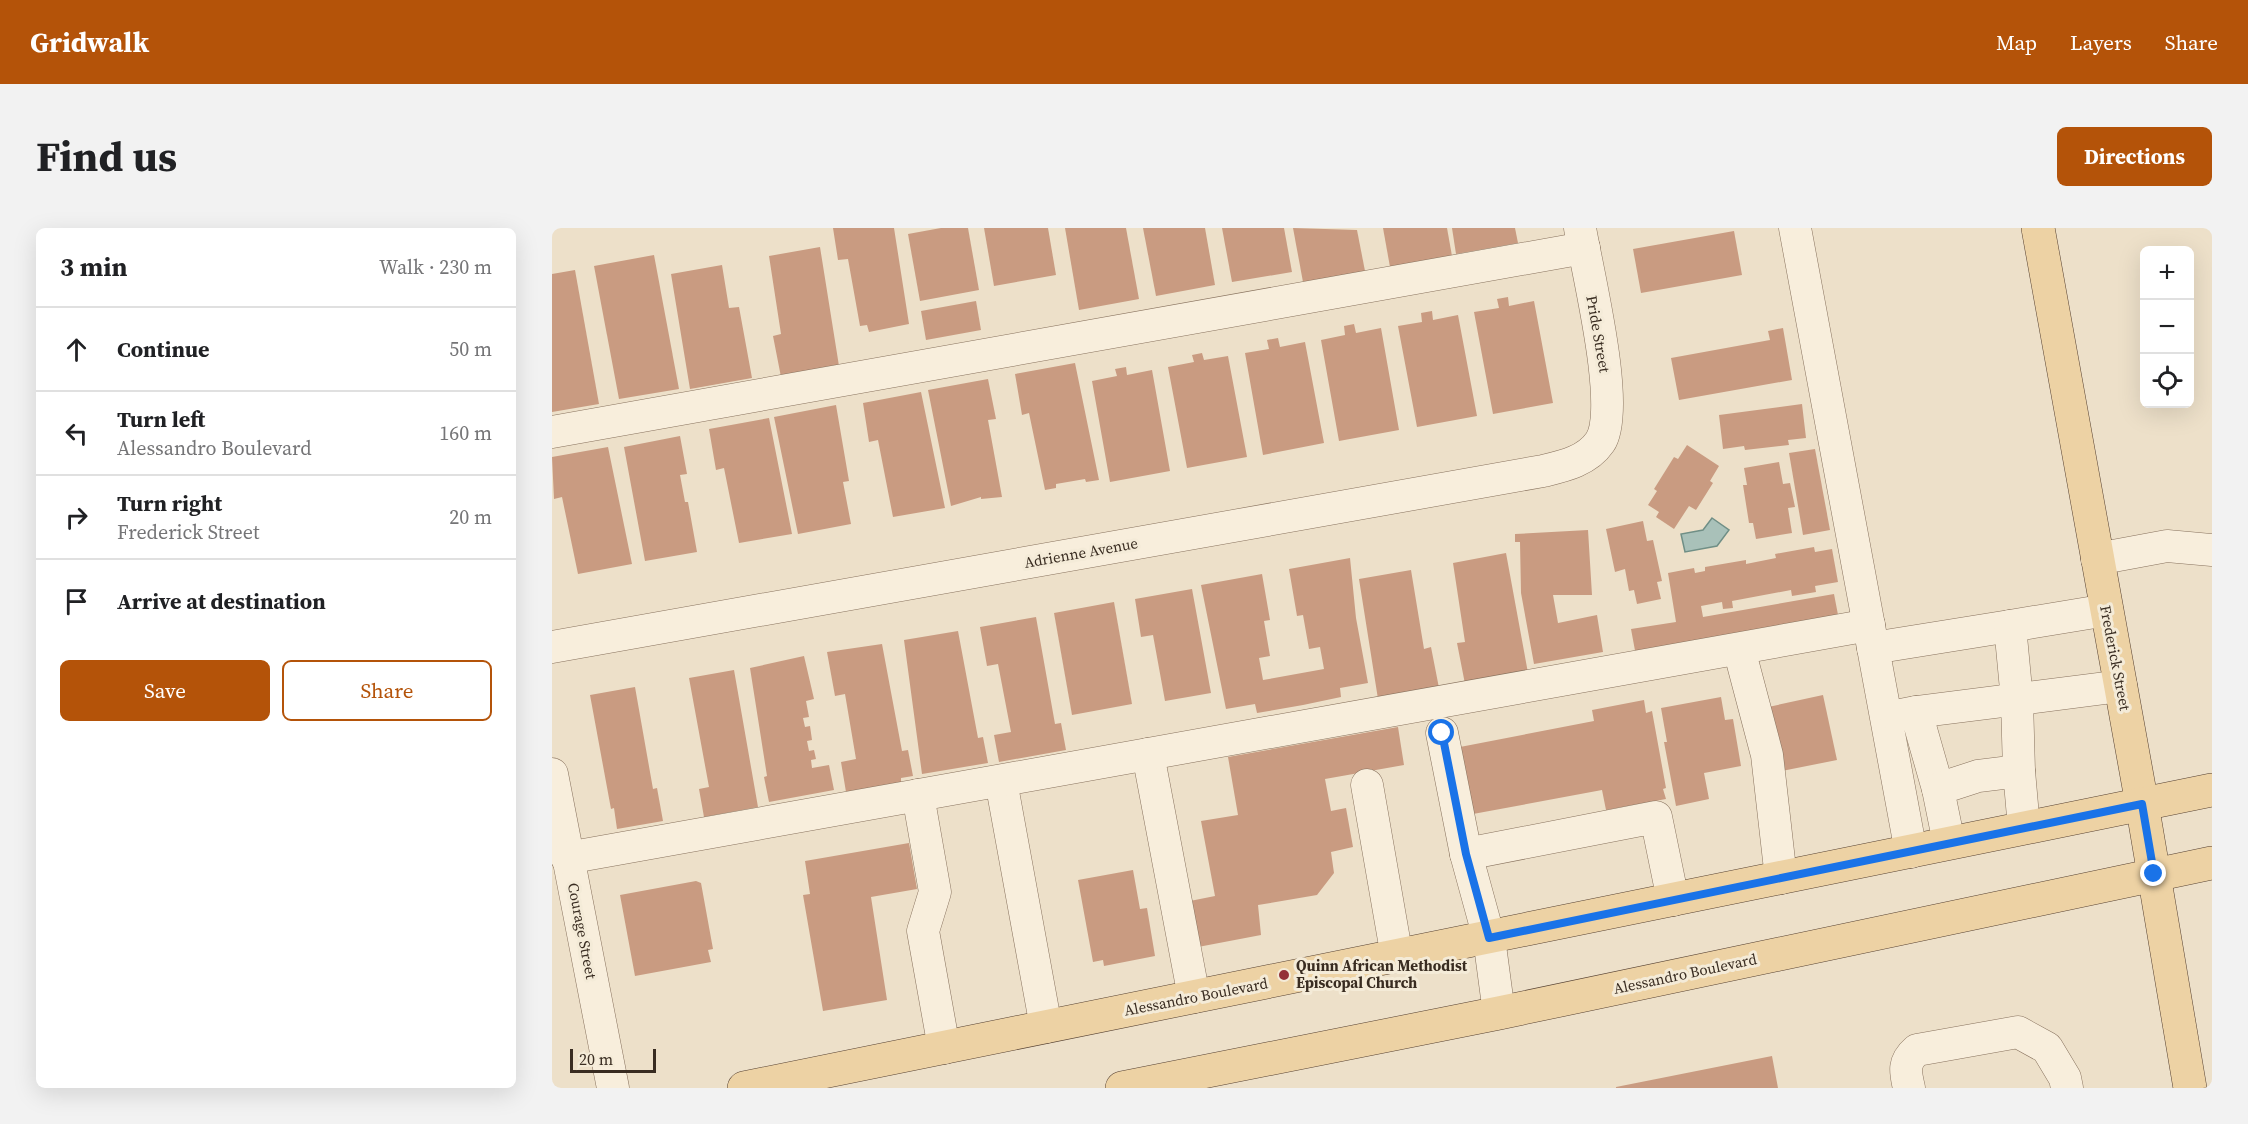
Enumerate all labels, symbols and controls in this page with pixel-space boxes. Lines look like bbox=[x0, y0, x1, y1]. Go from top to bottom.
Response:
text: Gridwalk bbox=[30, 23, 149, 61]
text: Map bbox=[1996, 28, 2037, 57]
text: Layers bbox=[2070, 28, 2132, 57]
text: Share bbox=[2165, 28, 2218, 57]
text: Find us bbox=[36, 127, 177, 185]
button: Directions bbox=[2057, 127, 2212, 186]
map controls bbox=[2140, 246, 2194, 408]
button: + bbox=[2140, 246, 2194, 300]
text: 3 min bbox=[60, 249, 127, 285]
text: Walk · 230 m bbox=[379, 253, 492, 281]
street label: Pride Street bbox=[1581, 294, 1616, 374]
button: − bbox=[2140, 300, 2194, 354]
icon: ahead bbox=[60, 333, 93, 366]
text: Continue bbox=[117, 334, 210, 364]
text: 50 m bbox=[449, 335, 492, 363]
button: locate bbox=[2140, 354, 2194, 408]
text: Turn left bbox=[117, 404, 205, 434]
icon: left bbox=[60, 417, 93, 450]
text: 160 m bbox=[439, 419, 492, 447]
text: Alessandro Boulevard bbox=[117, 434, 312, 462]
text: Turn right bbox=[117, 488, 222, 518]
icon: right bbox=[60, 501, 93, 534]
text: 20 m bbox=[449, 503, 492, 531]
text: Frederick Street bbox=[117, 518, 259, 546]
street label: Adrienne Avenue bbox=[1022, 532, 1140, 573]
icon: arrive bbox=[60, 585, 93, 618]
text: Arrive at destination bbox=[117, 586, 326, 616]
street label: Frederick Street bbox=[2095, 603, 2136, 712]
button: Save bbox=[60, 660, 270, 721]
button: Share bbox=[282, 660, 492, 721]
route start bbox=[1428, 719, 1454, 745]
route end bbox=[2140, 860, 2166, 886]
street label: Courage Street bbox=[563, 881, 602, 981]
street label: Alessandro Boulevard bbox=[1611, 948, 1759, 999]
place label: Quinn African Methodist Episcopal Church bbox=[1296, 955, 1468, 993]
marker: Quinn African Methodist Episcopal Church bbox=[1277, 968, 1291, 982]
street label: Alessandro Boulevard bbox=[1122, 972, 1270, 1021]
scale bar bbox=[570, 1046, 656, 1074]
text: 20 m bbox=[579, 1048, 613, 1070]

